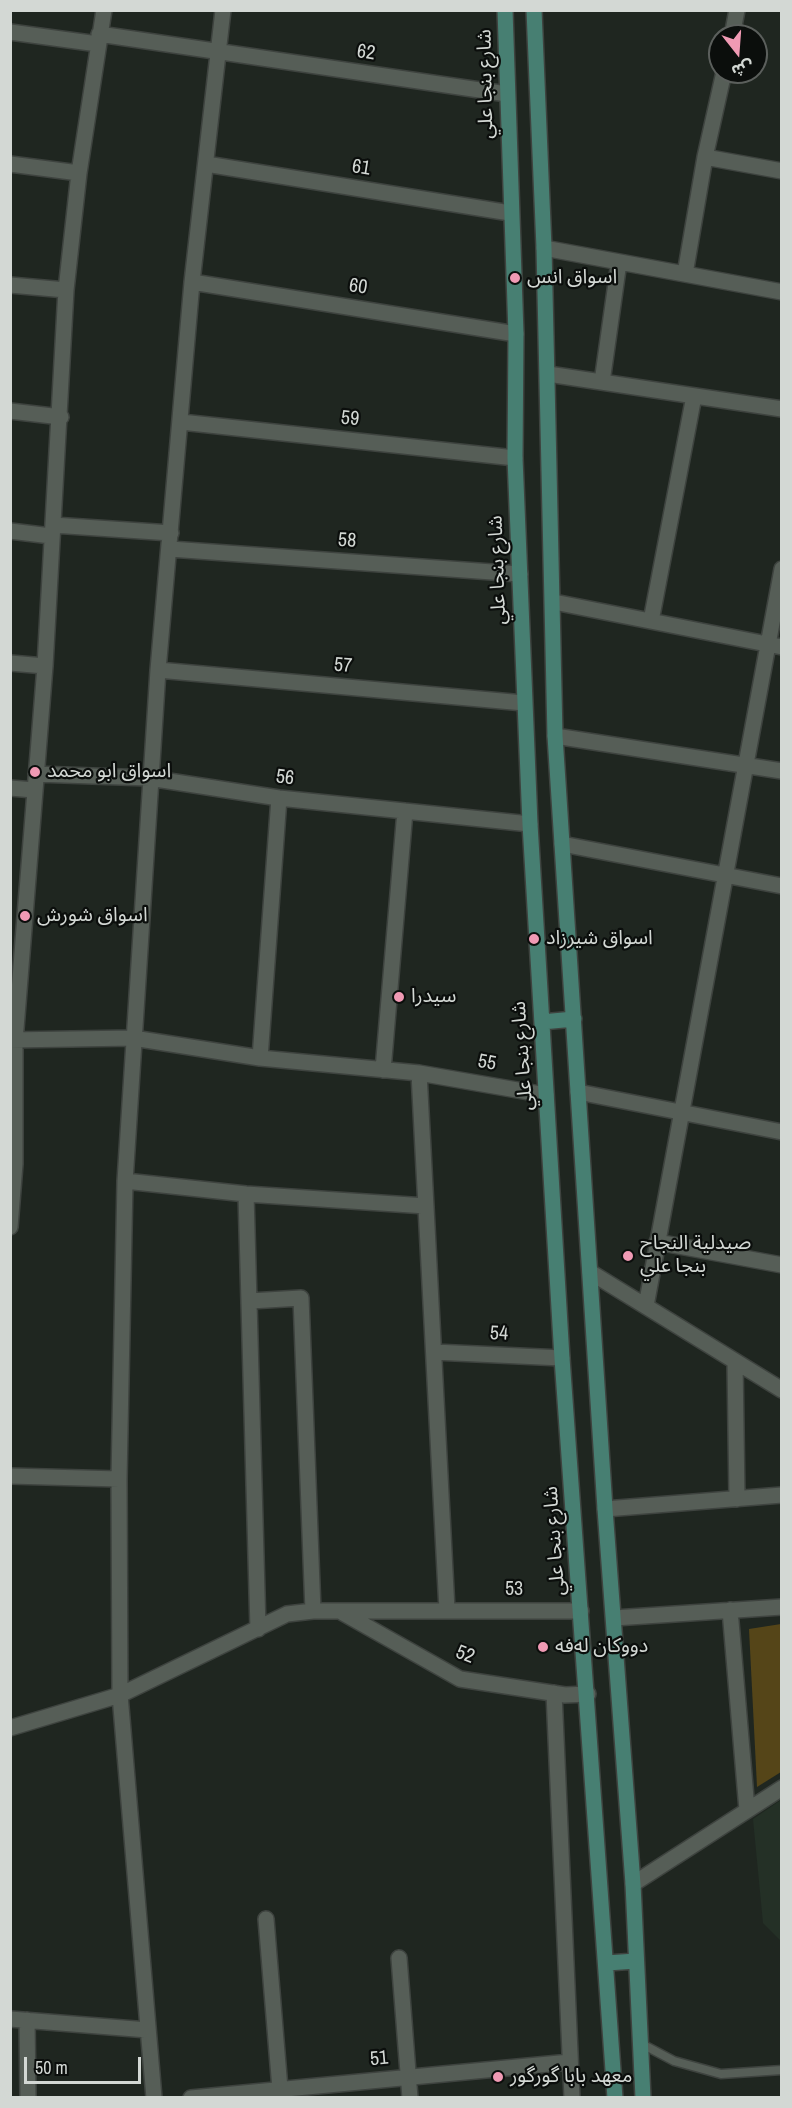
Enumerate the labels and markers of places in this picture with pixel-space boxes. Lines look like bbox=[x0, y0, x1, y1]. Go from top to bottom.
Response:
place label: اسواق انس bbox=[527, 266, 617, 290]
marker: اسواق انس bbox=[508, 271, 522, 285]
place label: اسواق ابو محمد bbox=[47, 760, 171, 784]
marker: اسواق ابو محمد bbox=[28, 765, 42, 779]
place label: اسواق شورش bbox=[37, 904, 148, 928]
marker: اسواق شورش bbox=[18, 909, 32, 923]
place label: اسواق شيرزاد bbox=[546, 927, 653, 951]
marker: اسواق شيرزاد bbox=[527, 932, 541, 946]
place label: سيدرا bbox=[411, 985, 456, 1009]
marker: سيدرا bbox=[392, 990, 406, 1004]
place label: صيدلية النجاح بنجا علي bbox=[640, 1232, 751, 1279]
marker: صيدلية النجاح بنجا علي bbox=[621, 1249, 635, 1263]
place label: دووكان لەفە bbox=[555, 1635, 648, 1659]
marker: دووكان لەفە bbox=[536, 1640, 550, 1654]
place label: معهد بابا گورگور bbox=[510, 2065, 632, 2089]
marker: معهد بابا گورگور bbox=[491, 2070, 505, 2084]

